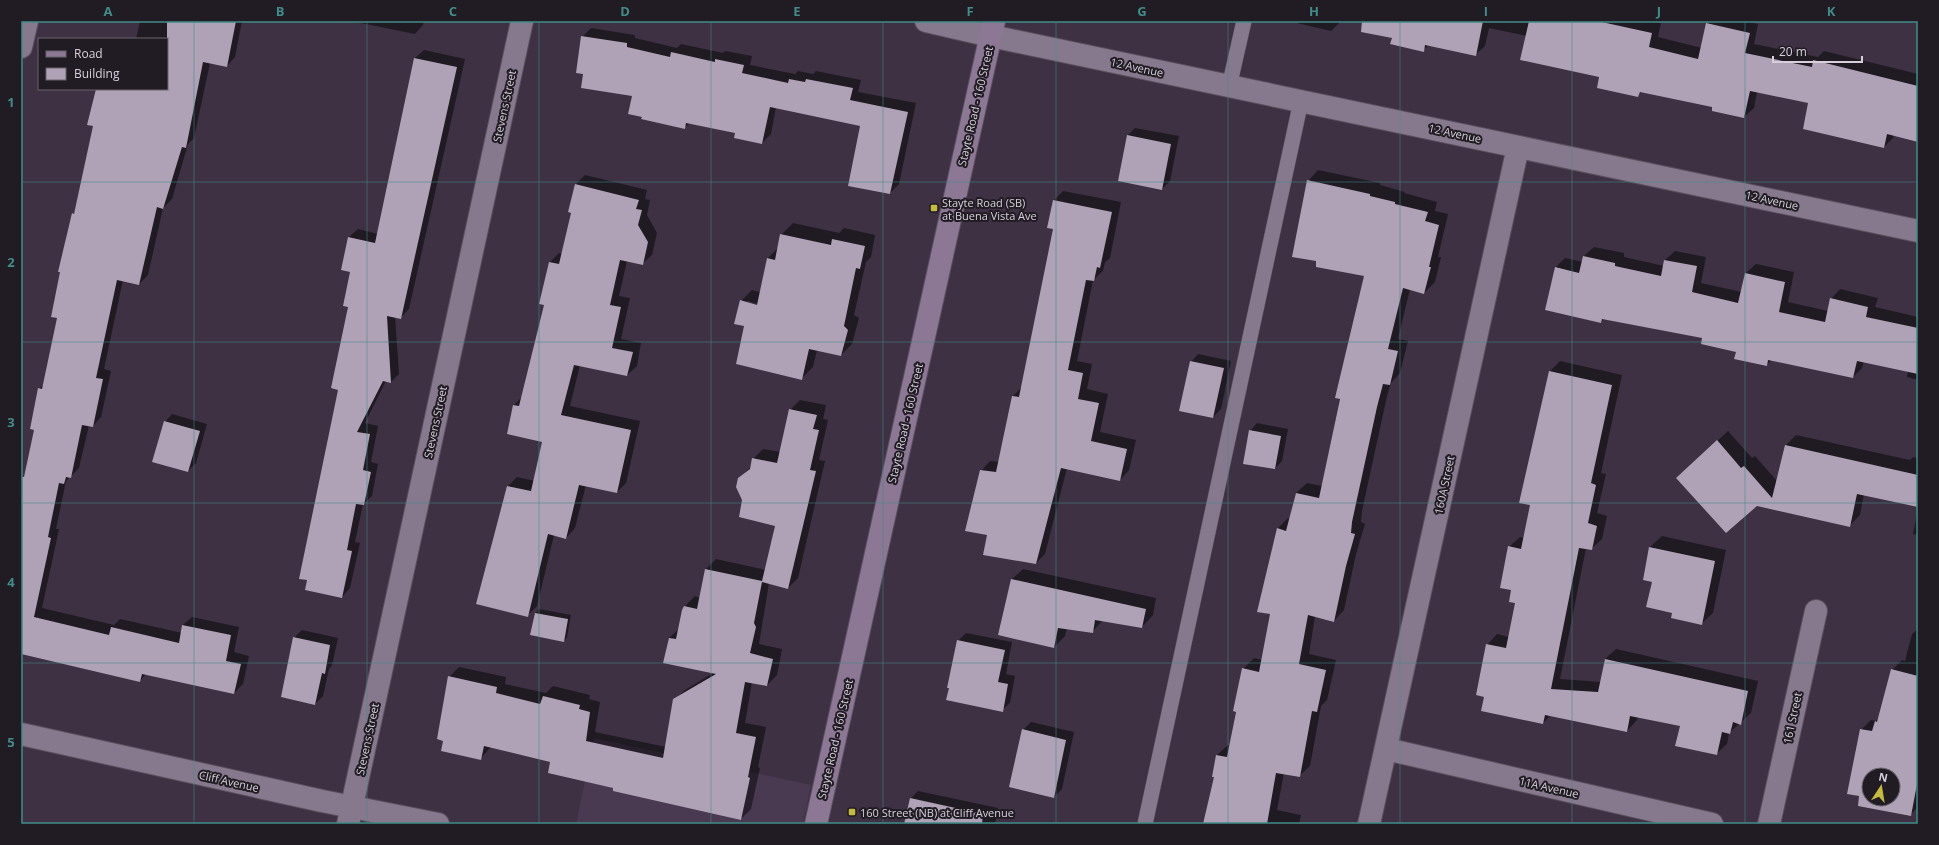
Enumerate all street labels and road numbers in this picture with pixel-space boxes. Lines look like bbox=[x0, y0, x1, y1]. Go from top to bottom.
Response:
street label: Stayte Road - 160 Street bbox=[954, 45, 996, 167]
street label: 12 Avenue bbox=[1109, 54, 1165, 80]
street label: Stevens Street bbox=[489, 68, 519, 143]
street label: 12 Avenue bbox=[1427, 120, 1483, 146]
street label: 12 Avenue bbox=[1744, 187, 1800, 213]
street label: Stayte Road - 160 Street bbox=[884, 362, 926, 484]
street label: Stevens Street bbox=[420, 384, 450, 459]
street label: 160A Street bbox=[1430, 454, 1458, 516]
street label: Stayte Road - 160 Street bbox=[814, 678, 856, 800]
street label: 161 Street bbox=[1779, 691, 1805, 745]
street label: Stevens Street bbox=[352, 701, 382, 776]
street label: Cliff Avenue bbox=[198, 767, 260, 795]
street label: 11A Avenue bbox=[1518, 773, 1580, 801]

